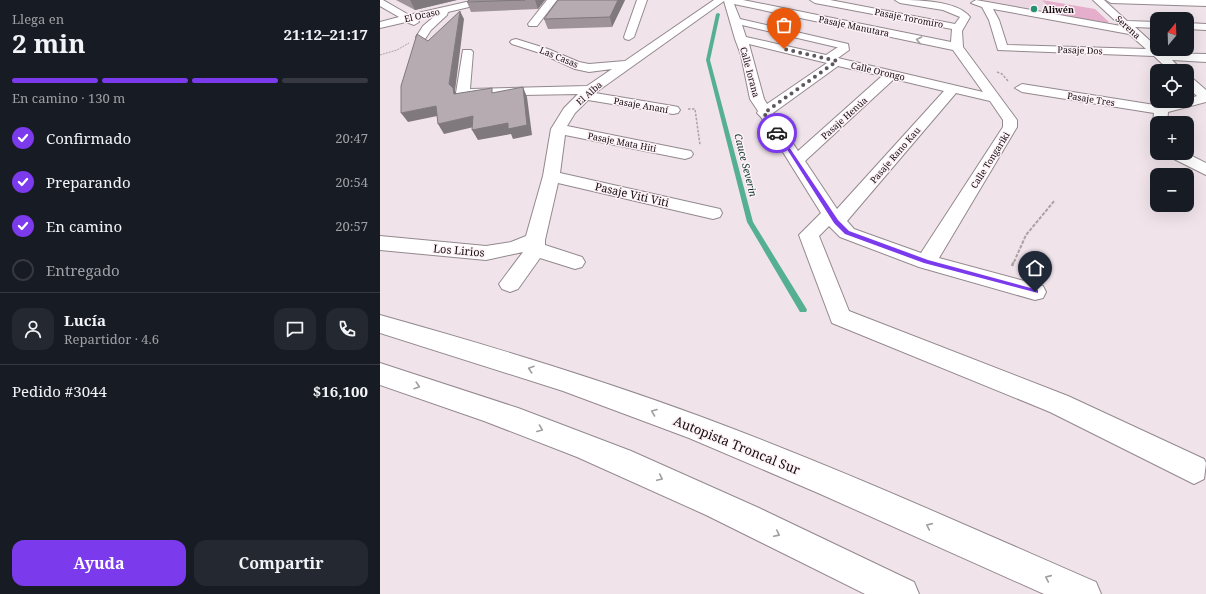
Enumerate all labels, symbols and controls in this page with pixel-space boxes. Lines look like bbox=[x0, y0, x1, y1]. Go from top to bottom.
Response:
place label: Aliwén bbox=[1042, 3, 1074, 16]
marker: Aliwén bbox=[1029, 4, 1039, 14]
street label: El Ocaso bbox=[403, 5, 441, 25]
street label: Pasaje Toromiro bbox=[873, 5, 945, 31]
pin bbox=[767, 8, 801, 49]
text: Llega en bbox=[12, 10, 64, 28]
street label: Pasaje Manutara bbox=[817, 12, 891, 40]
street label: Serena bbox=[1113, 12, 1143, 42]
north arrow bbox=[1150, 12, 1194, 56]
map controls bbox=[1150, 12, 1194, 212]
icon: bag bbox=[773, 14, 795, 36]
text: 21:12–21:17 bbox=[284, 24, 368, 44]
text: 2 min bbox=[12, 25, 86, 61]
one-way arrow bbox=[915, 36, 922, 44]
street label: Las Casas bbox=[538, 43, 580, 71]
street label: Pasaje Dos bbox=[1057, 43, 1103, 57]
street label: Calle Iorana bbox=[737, 45, 763, 99]
street label: Calle Orongo bbox=[850, 58, 906, 84]
button: locate bbox=[1150, 64, 1194, 108]
street label: El Alba bbox=[573, 78, 605, 108]
text: En camino · 130 m bbox=[12, 89, 125, 107]
street label: Pasaje Tres bbox=[1066, 89, 1116, 109]
street label: Pasaje Ananí bbox=[613, 94, 670, 116]
street label: Pasaje Henúa bbox=[818, 94, 870, 142]
courier bbox=[757, 113, 797, 153]
button: + bbox=[1150, 116, 1194, 160]
icon: car bbox=[766, 122, 788, 144]
street label: Pasaje Rano Kau bbox=[867, 124, 923, 186]
icon: check bbox=[12, 127, 34, 149]
text: Confirmado bbox=[46, 128, 131, 148]
text: 20:47 bbox=[335, 129, 368, 147]
street label: Pasaje Mata Hiti bbox=[587, 129, 658, 155]
street label: Calle Tongariki bbox=[967, 129, 1013, 191]
water label: Cauce Severin bbox=[731, 132, 761, 198]
button: − bbox=[1150, 168, 1194, 212]
icon: check bbox=[12, 171, 34, 193]
text: Preparando bbox=[46, 172, 131, 192]
text: 20:54 bbox=[335, 173, 368, 191]
street label: Pasaje Viti Viti bbox=[593, 178, 671, 210]
icon: check bbox=[12, 215, 34, 237]
text: En camino bbox=[46, 216, 122, 236]
text: 20:57 bbox=[335, 217, 368, 235]
street label: Los Lirios bbox=[433, 240, 485, 260]
pin bbox=[1018, 251, 1052, 292]
icon: home bbox=[1024, 257, 1046, 279]
text: Entregado bbox=[46, 260, 120, 280]
button: person bbox=[12, 308, 54, 350]
button: chat bbox=[274, 308, 316, 350]
button: phone bbox=[326, 308, 368, 350]
text: Lucía bbox=[64, 310, 106, 330]
text: Repartidor · 4.6 bbox=[64, 330, 159, 348]
one-way arrow bbox=[528, 365, 535, 374]
text: Pedido #3044 bbox=[12, 381, 107, 401]
text: $16,100 bbox=[313, 381, 368, 401]
one-way arrow bbox=[414, 381, 421, 390]
one-way arrow bbox=[650, 409, 657, 417]
street label: Autopista Troncal Sur bbox=[671, 411, 803, 479]
one-way arrow bbox=[536, 424, 543, 432]
one-way arrow bbox=[656, 473, 663, 481]
one-way arrow bbox=[926, 523, 933, 531]
one-way arrow bbox=[773, 529, 781, 537]
button: Ayuda bbox=[12, 540, 186, 586]
button: Compartir bbox=[194, 540, 368, 586]
one-way arrow bbox=[1044, 575, 1051, 583]

